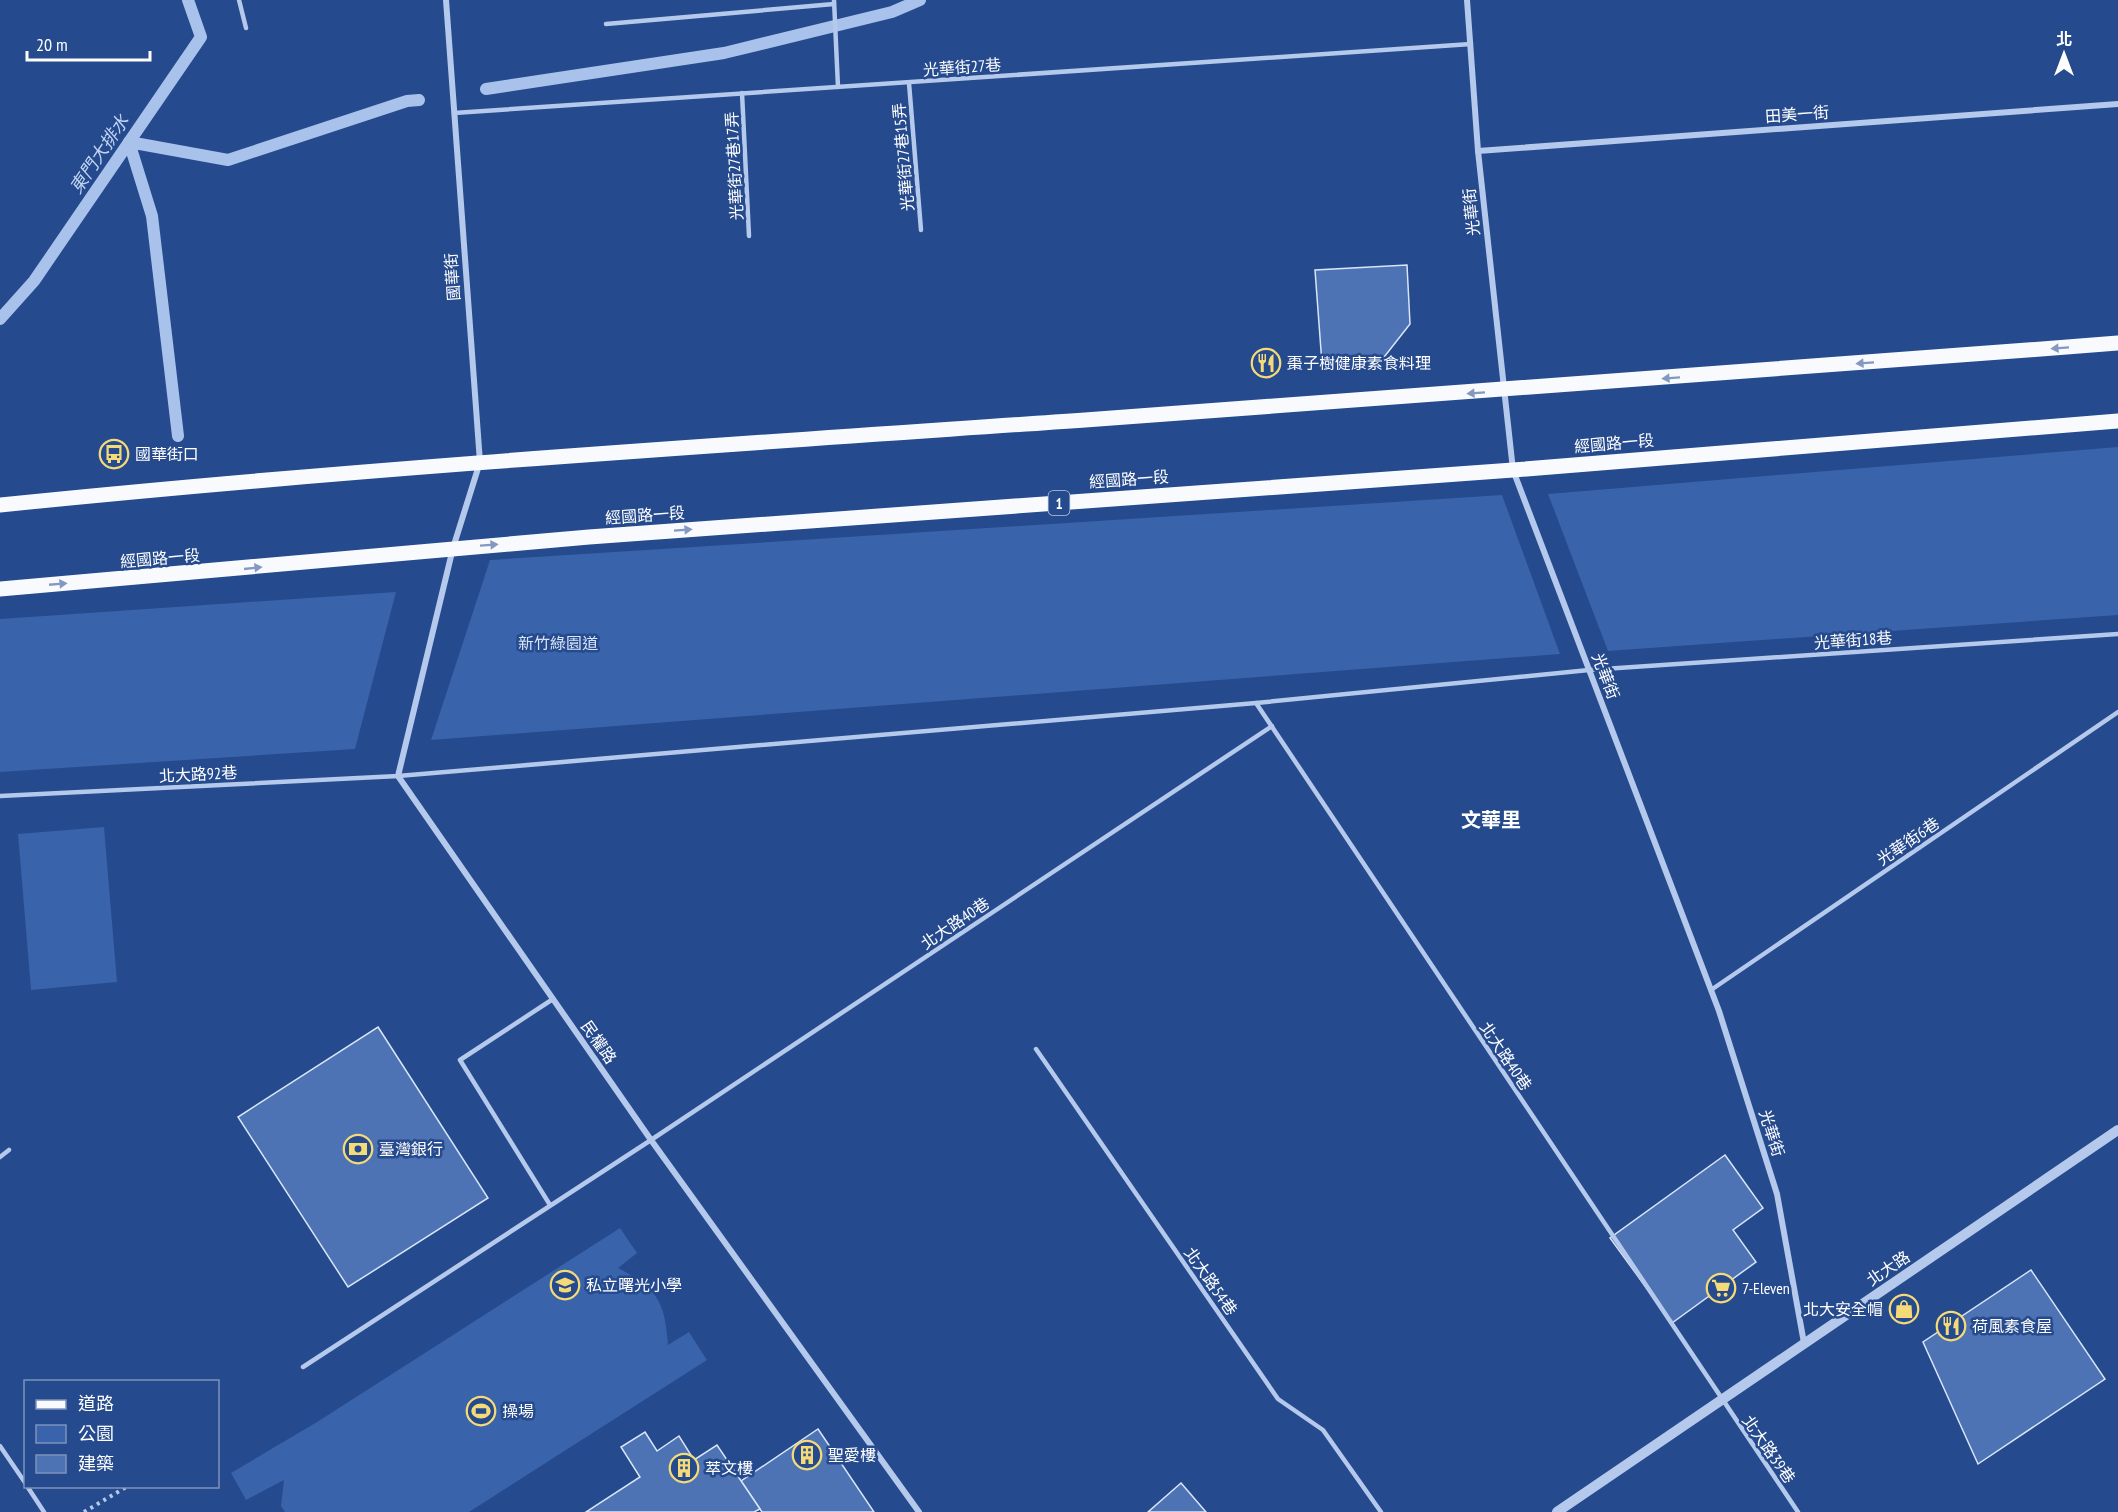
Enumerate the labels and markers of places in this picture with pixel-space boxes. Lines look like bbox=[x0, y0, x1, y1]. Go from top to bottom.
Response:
restaurant icon: 棗子樹健康素食料理 bbox=[1250, 347, 1282, 379]
place label: 棗子樹健康素食料理 bbox=[1287, 353, 1431, 373]
bus stop icon: 國華街口 bbox=[98, 438, 130, 470]
place label: 國華街口 bbox=[135, 444, 199, 464]
bank icon: 臺灣銀行 bbox=[342, 1133, 374, 1165]
place label: 臺灣銀行 bbox=[379, 1139, 443, 1159]
school or university icon: 私立曙光小學 bbox=[549, 1269, 581, 1301]
supermarket icon: 7-Eleven bbox=[1705, 1272, 1737, 1304]
place label: 私立曙光小學 bbox=[586, 1275, 682, 1295]
place label: 7-Eleven bbox=[1742, 1278, 1790, 1298]
shop icon: 北大安全帽 bbox=[1888, 1293, 1920, 1325]
place label: 北大安全帽 bbox=[1803, 1299, 1883, 1319]
restaurant icon: 荷風素食屋 bbox=[1935, 1310, 1967, 1342]
place label: 荷風素食屋 bbox=[1972, 1316, 2052, 1336]
sports icon: 操場 bbox=[465, 1395, 497, 1427]
place label: 操場 bbox=[502, 1401, 534, 1421]
building icon: 聖愛樓 bbox=[791, 1439, 823, 1471]
place label: 聖愛樓 bbox=[828, 1445, 876, 1465]
building icon: 萃文樓 bbox=[668, 1452, 700, 1484]
place label: 萃文樓 bbox=[705, 1458, 753, 1478]

